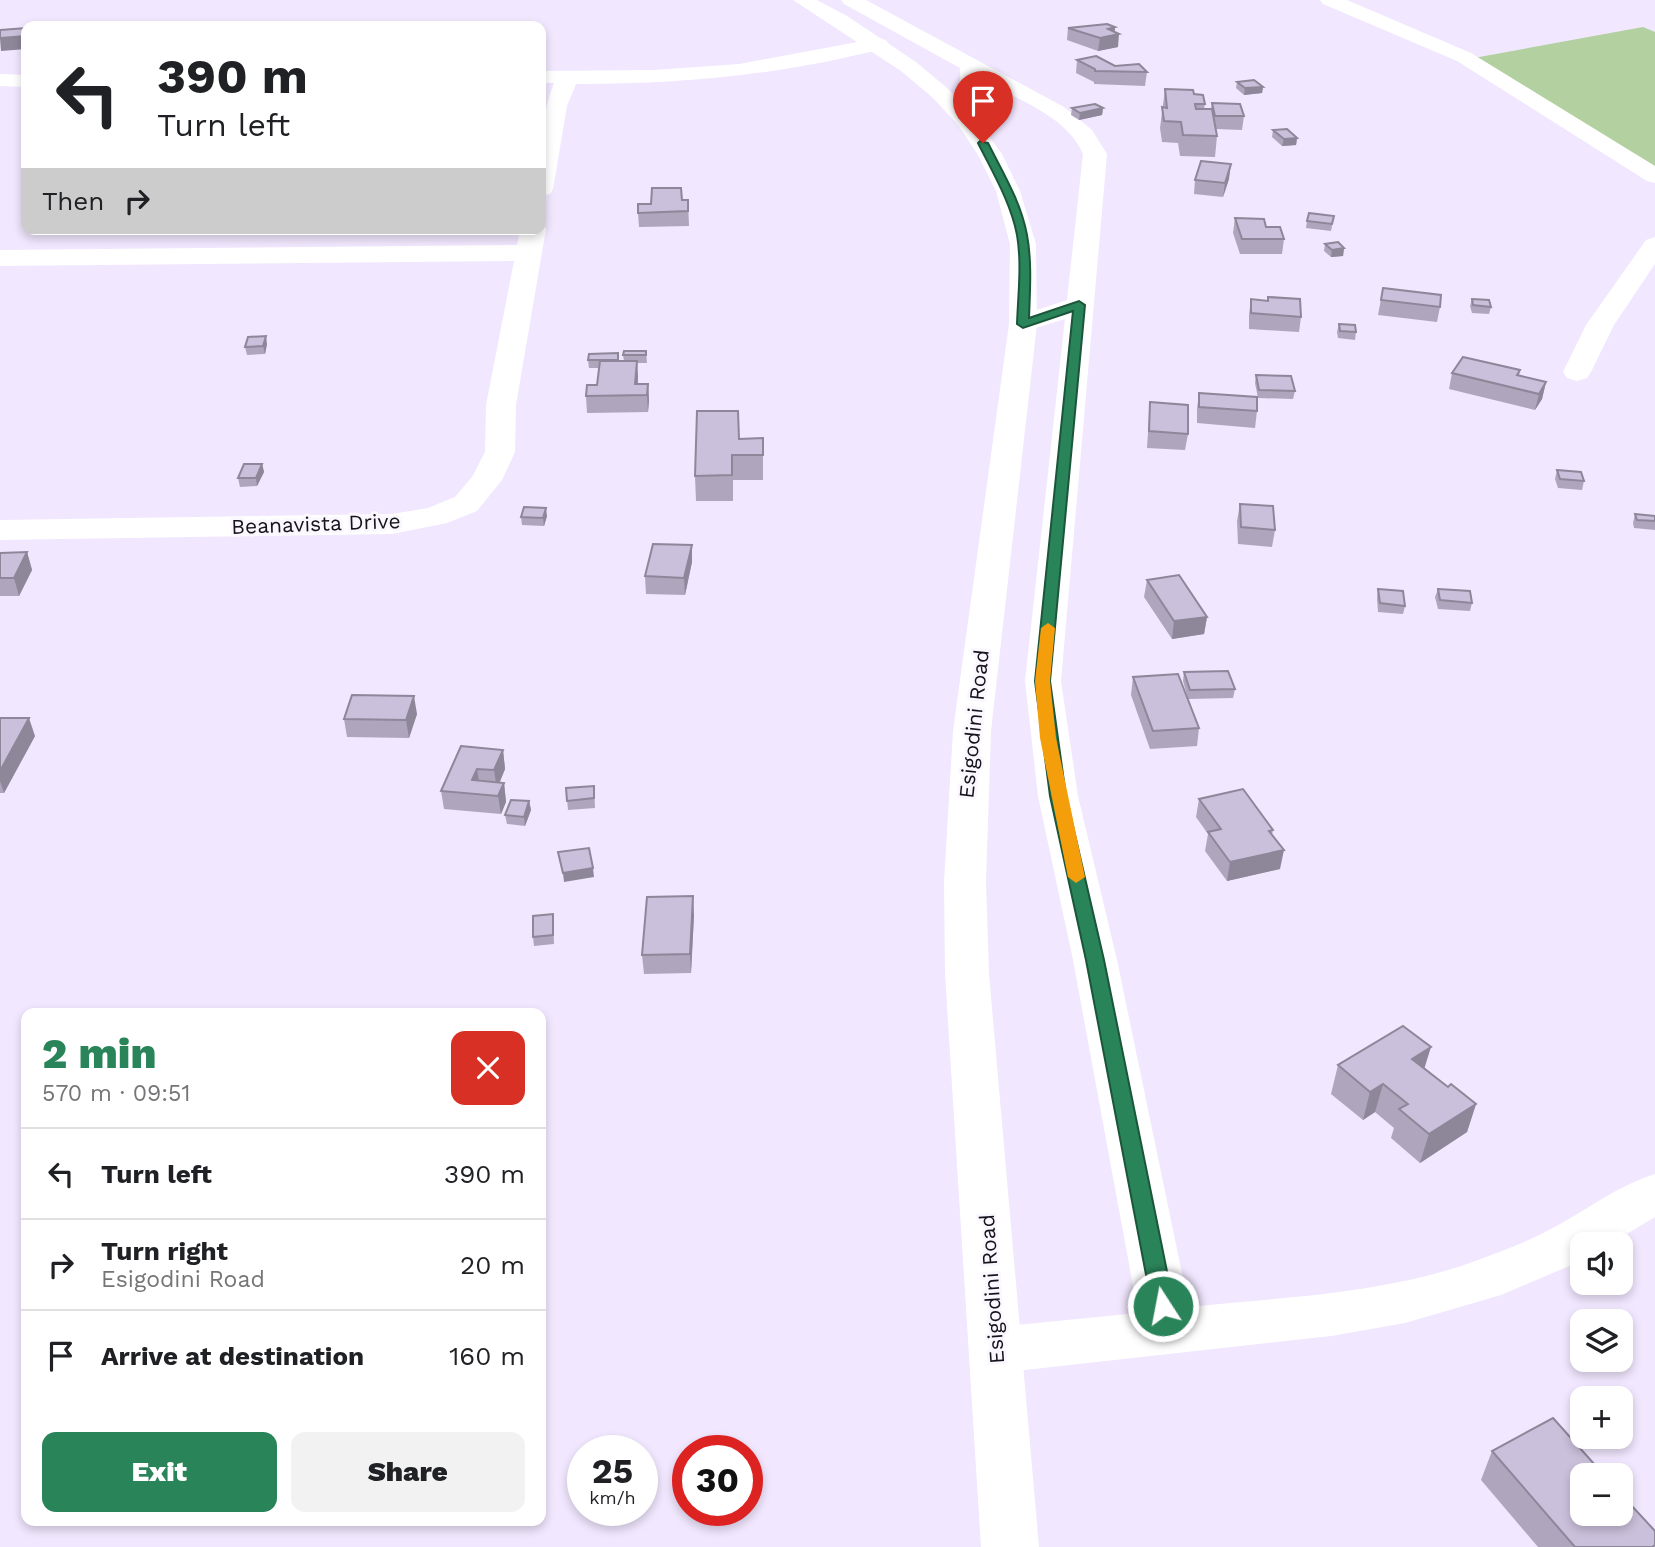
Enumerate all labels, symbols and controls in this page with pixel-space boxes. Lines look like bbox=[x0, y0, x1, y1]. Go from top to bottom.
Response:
text: 390 m bbox=[157, 47, 308, 105]
icon: left bbox=[42, 49, 133, 140]
pin bbox=[953, 71, 1013, 143]
icon: arrive bbox=[964, 82, 1002, 120]
text: Turn left bbox=[157, 106, 290, 144]
icon: right bbox=[118, 182, 156, 220]
text: Then bbox=[42, 186, 104, 216]
street label: Beanavista Drive bbox=[231, 508, 401, 539]
street label: Esigodini Road bbox=[953, 648, 994, 800]
text: 2 min bbox=[42, 1029, 156, 1078]
button: close bbox=[451, 1031, 525, 1105]
text: 570 m · 09:51 bbox=[42, 1080, 190, 1107]
icon: left bbox=[42, 1155, 80, 1193]
text: Turn left bbox=[101, 1159, 212, 1189]
text: 390 m bbox=[444, 1159, 525, 1189]
street label: Esigodini Road bbox=[974, 1214, 1009, 1365]
map controls bbox=[1570, 1232, 1633, 1526]
button: sound bbox=[1570, 1232, 1633, 1295]
text: Turn right bbox=[101, 1236, 228, 1266]
icon: right bbox=[42, 1246, 80, 1284]
text: 20 m bbox=[460, 1250, 525, 1280]
text: Esigodini Road bbox=[101, 1266, 265, 1293]
position arrow bbox=[1126, 1269, 1200, 1343]
button: layers bbox=[1570, 1309, 1633, 1372]
icon: arrive bbox=[42, 1337, 80, 1375]
text: Arrive at destination bbox=[101, 1341, 364, 1371]
text: 160 m bbox=[449, 1341, 525, 1371]
button: + bbox=[1570, 1386, 1633, 1449]
button: Exit bbox=[42, 1432, 277, 1512]
button: Share bbox=[291, 1432, 525, 1512]
speed limit sign: 30 bbox=[672, 1435, 763, 1526]
text: 25 bbox=[592, 1450, 633, 1492]
button: − bbox=[1570, 1463, 1633, 1526]
text: km/h bbox=[589, 1487, 636, 1508]

